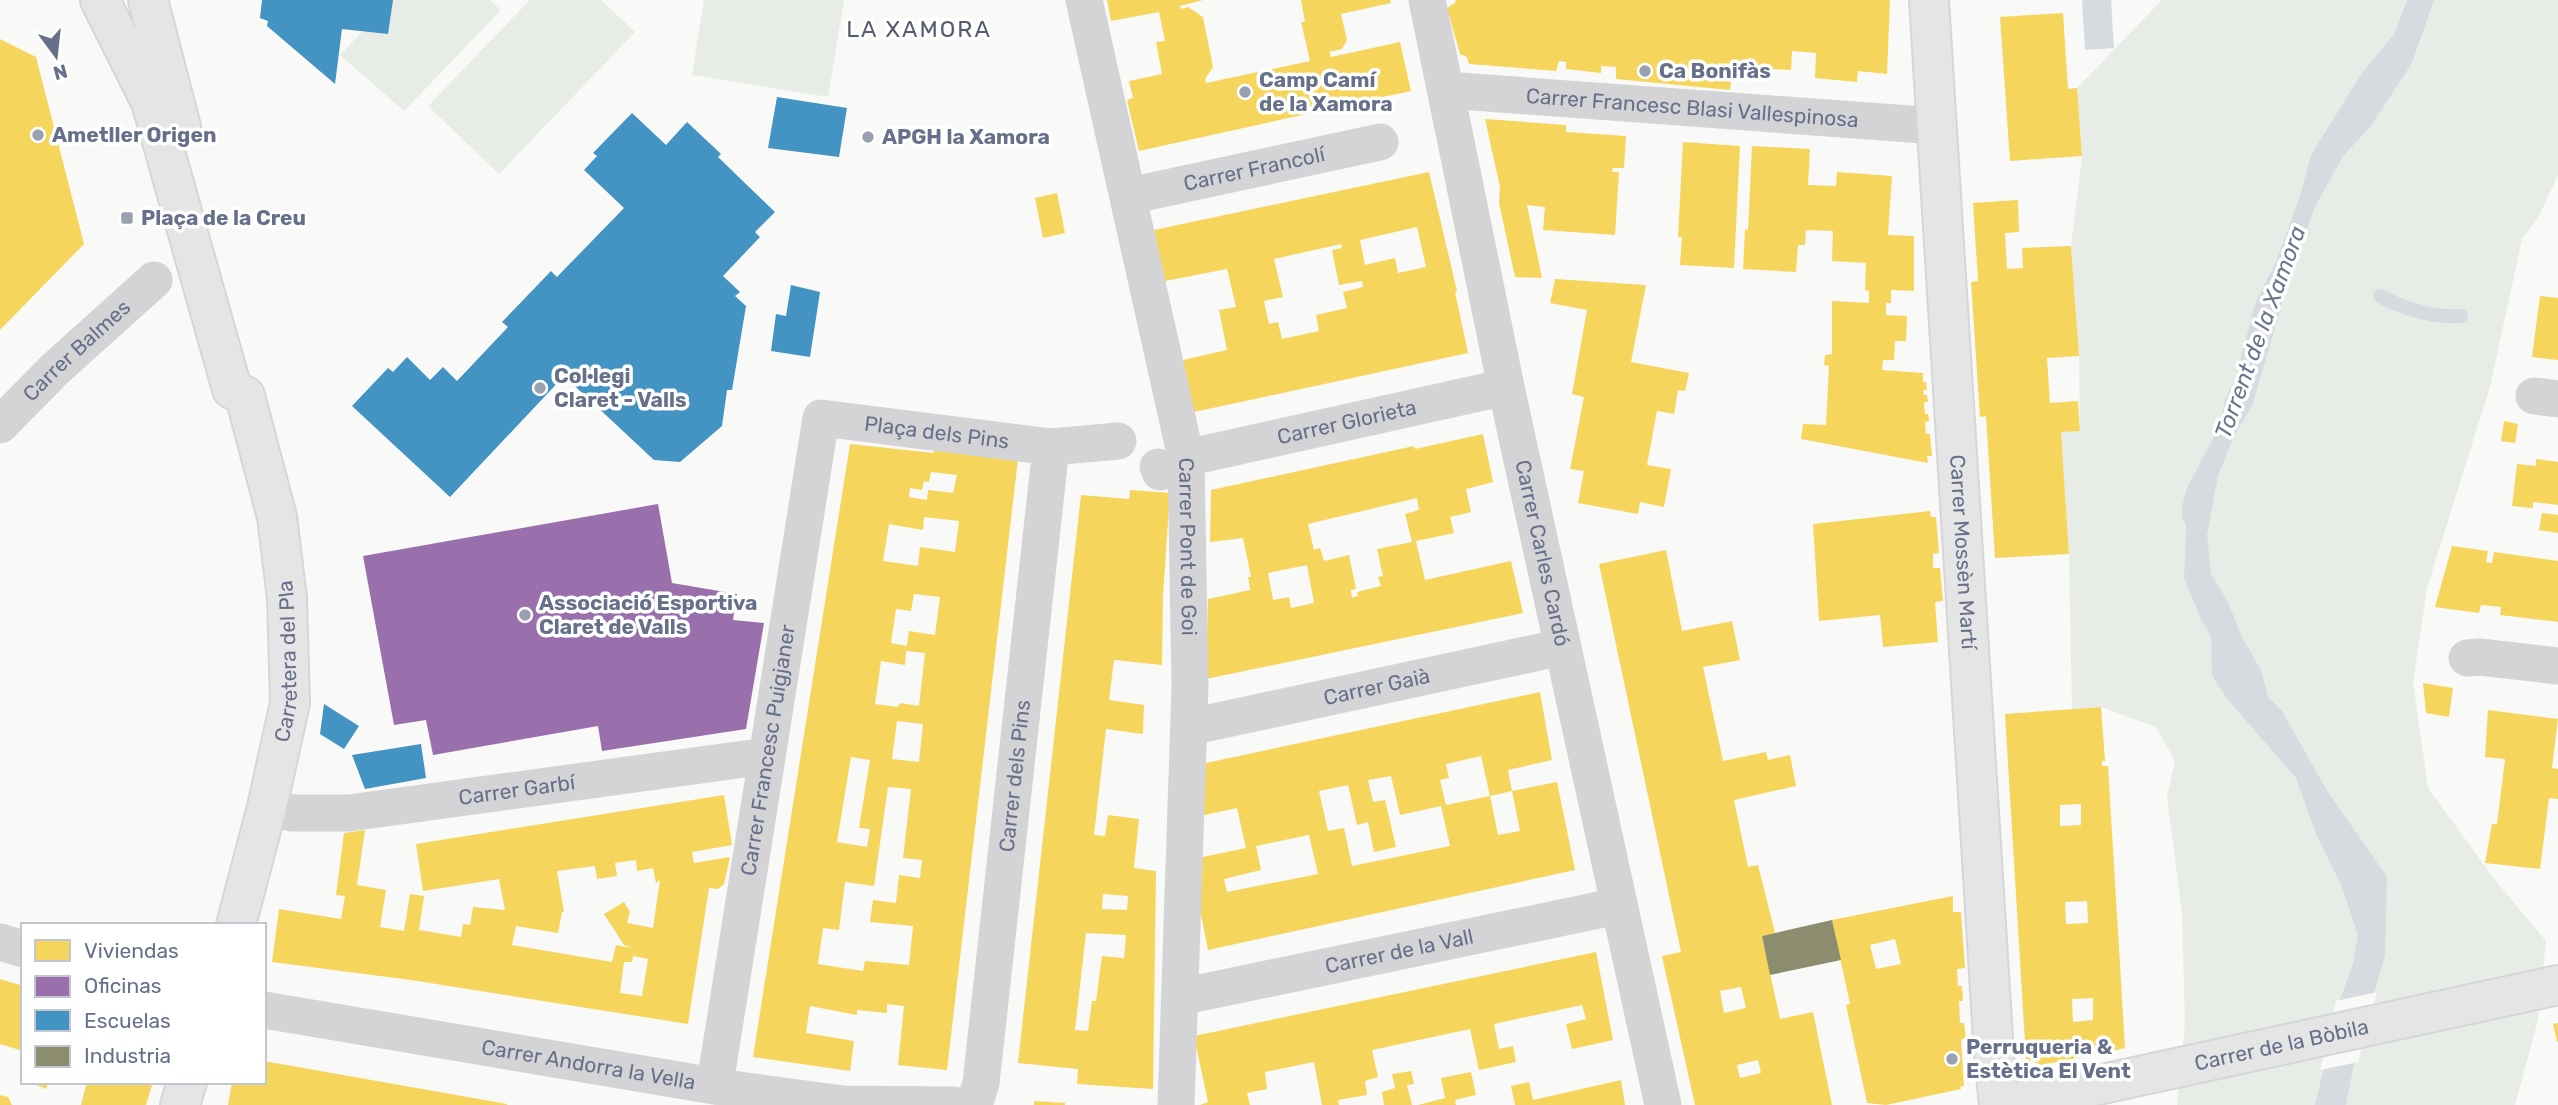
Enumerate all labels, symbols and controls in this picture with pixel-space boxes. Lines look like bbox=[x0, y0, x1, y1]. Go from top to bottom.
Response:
district label: LA XAMORA bbox=[846, 15, 992, 43]
north arrow bbox=[21, 21, 91, 91]
place label: Ca Bonifàs bbox=[1659, 58, 1771, 83]
text: N bbox=[51, 59, 70, 85]
marker: Ca Bonifàs bbox=[1637, 63, 1653, 79]
place label: Camp Camí de la Xamora bbox=[1259, 67, 1393, 116]
street label: Carrer Francesc Blasi Vallespinosa bbox=[1525, 83, 1860, 132]
marker: Camp Camí de la Xamora bbox=[1237, 84, 1253, 100]
place label: Ametller Origen bbox=[52, 122, 216, 147]
place label: APGH la Xamora bbox=[882, 124, 1050, 149]
marker: Ametller Origen bbox=[30, 127, 46, 143]
marker: APGH la Xamora bbox=[860, 129, 876, 145]
street label: Carrer Francolí bbox=[1181, 141, 1328, 196]
place label: Plaça de la Creu bbox=[141, 205, 306, 230]
marker: Plaça de la Creu bbox=[119, 210, 135, 226]
water label: Torrent de la Xamora bbox=[2209, 222, 2311, 442]
street label: Carrer Balmes bbox=[17, 294, 135, 406]
place label: Col·legi Claret - Valls bbox=[554, 363, 687, 412]
marker: Col·legi Claret - Valls bbox=[532, 380, 548, 396]
street label: Carrer Glorieta bbox=[1275, 394, 1419, 449]
street label: Plaça dels Pins bbox=[863, 411, 1011, 454]
street label: Carrer Mossèn Martí bbox=[1945, 454, 1982, 651]
street label: Carrer Carles Cardó bbox=[1510, 457, 1575, 648]
street label: Carrer Pont de Goi bbox=[1174, 458, 1202, 636]
street label: Carretera del Pla bbox=[269, 579, 302, 744]
place label: Associació Esportiva Claret de Valls bbox=[539, 590, 757, 639]
marker: Associació Esportiva Claret de Valls bbox=[517, 607, 533, 623]
street label: Carrer Francesc Puigjaner bbox=[735, 623, 800, 878]
street label: Carrer Gaià bbox=[1321, 663, 1432, 710]
street label: Carrer dels Pins bbox=[994, 698, 1035, 853]
street label: Carrer Garbí bbox=[457, 769, 577, 810]
legend bbox=[21, 923, 266, 1084]
street label: Carrer de la Vall bbox=[1323, 923, 1476, 979]
text: Viviendas bbox=[84, 938, 179, 963]
text: Oficinas bbox=[84, 973, 161, 998]
text: Escuelas bbox=[84, 1008, 171, 1033]
street label: Carrer de la Bòbila bbox=[2192, 1014, 2371, 1076]
street label: Carrer Andorra la Vella bbox=[480, 1034, 697, 1095]
place label: Perruqueria & Estètica El Vent bbox=[1966, 1034, 2131, 1083]
text: Industria bbox=[84, 1043, 171, 1068]
marker: Perruqueria & Estètica El Vent bbox=[1944, 1051, 1960, 1067]

